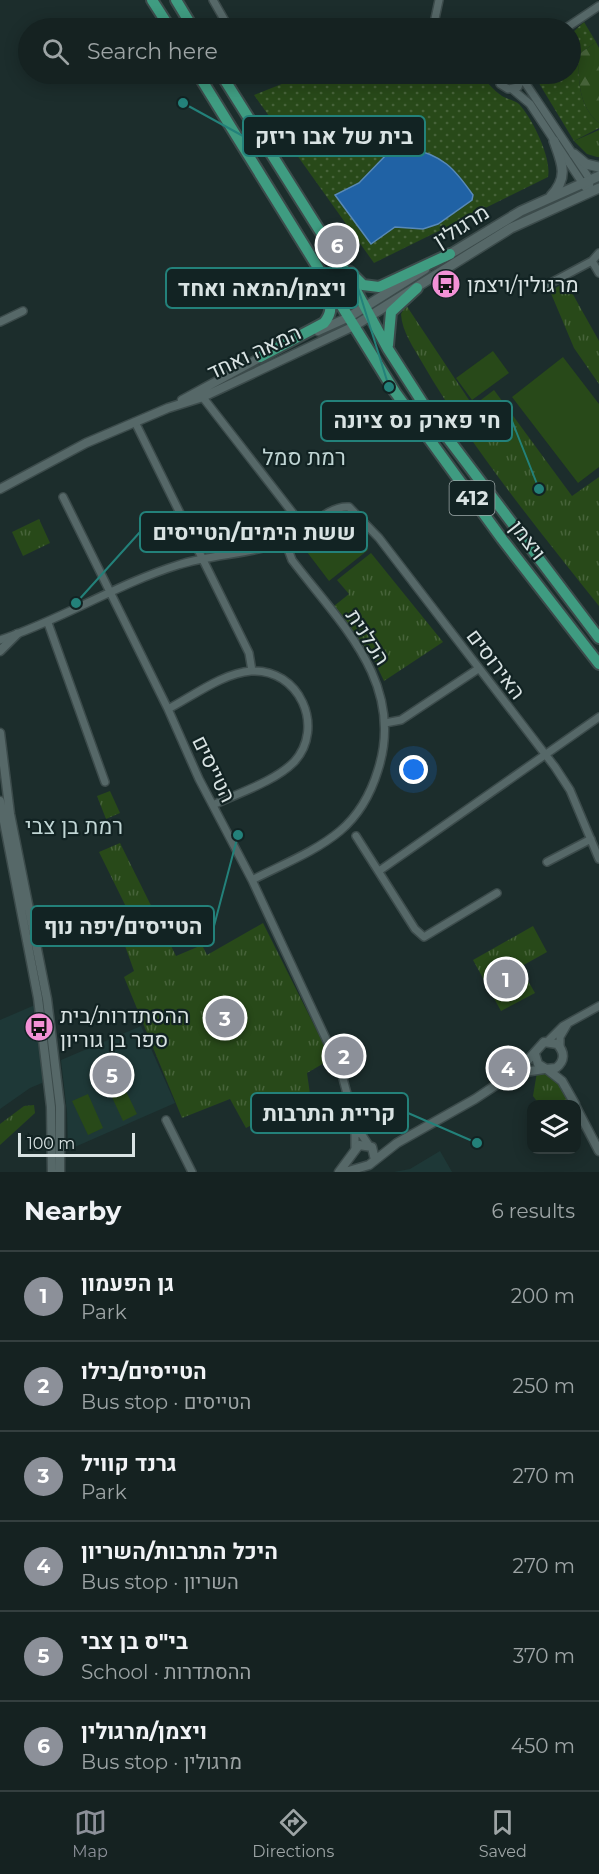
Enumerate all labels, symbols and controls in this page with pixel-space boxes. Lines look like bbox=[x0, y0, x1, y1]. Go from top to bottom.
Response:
search box bbox=[18, 18, 581, 84]
icon: search bbox=[39, 35, 72, 68]
text: Search here bbox=[87, 38, 218, 65]
callout: בית של אבו ריזק bbox=[243, 116, 425, 156]
text: בית של אבו ריזק bbox=[255, 123, 413, 150]
street label: מרגולין bbox=[428, 199, 494, 253]
pin: 6 bbox=[318, 222, 356, 268]
callout: ויצמן/המאה ואחד bbox=[166, 268, 358, 308]
bus stop icon: מרגולין/ויצמן bbox=[430, 268, 462, 300]
place label: מרגולין/ויצמן bbox=[467, 272, 579, 297]
text: ויצמן/המאה ואחד bbox=[178, 275, 346, 302]
street label: המאה ואחד bbox=[203, 319, 305, 385]
callout: חי פארק נס ציונה bbox=[321, 401, 512, 441]
text: חי פארק נס ציונה bbox=[333, 407, 501, 434]
district label: רמת סמל bbox=[262, 444, 346, 471]
road number: 412 bbox=[450, 481, 494, 515]
callout: ששת הימים/הטייסים bbox=[140, 512, 367, 552]
street label: ויצמן bbox=[505, 515, 551, 565]
text: ששת הימים/הטייסים bbox=[152, 519, 356, 546]
street label: הכלנית bbox=[341, 604, 395, 670]
street label: האירוסים bbox=[461, 624, 531, 704]
street label: הטייסים bbox=[187, 732, 241, 806]
your location bbox=[399, 755, 428, 784]
district label: רמת בן צבי bbox=[25, 813, 123, 840]
callout: הטייסים/יפה נוף bbox=[31, 906, 214, 946]
text: הטייסים/יפה נוף bbox=[44, 913, 202, 940]
pin: 1 bbox=[486, 956, 526, 1002]
pin: 3 bbox=[206, 996, 244, 1040]
place label: ההסתדרות/בית ספר בן גוריון bbox=[60, 1003, 189, 1052]
bus stop icon: ההסתדרות/בית ספר בן גוריון bbox=[23, 1011, 55, 1043]
pin: 2 bbox=[324, 1034, 364, 1078]
pin: 4 bbox=[488, 1046, 528, 1090]
pin: 5 bbox=[92, 1052, 132, 1098]
callout: קריית התרבות bbox=[251, 1093, 408, 1133]
text: קריית התרבות bbox=[263, 1100, 395, 1127]
map controls bbox=[527, 1100, 581, 1154]
button: layers bbox=[527, 1100, 581, 1154]
scale bar bbox=[18, 1130, 135, 1158]
text: 100 m bbox=[27, 1134, 75, 1153]
text: Nearby bbox=[24, 1195, 121, 1227]
text: 6 results bbox=[491, 1199, 575, 1223]
text: גן הפעמון bbox=[81, 1270, 174, 1297]
text: 1 bbox=[40, 1284, 47, 1308]
text: 200 m bbox=[511, 1284, 575, 1308]
text: Park bbox=[81, 1300, 127, 1324]
text: הטייסים/בילו bbox=[81, 1358, 207, 1385]
text: 2 bbox=[38, 1374, 49, 1398]
text: 250 m bbox=[513, 1374, 575, 1398]
text: Bus stop · הטייסים bbox=[81, 1390, 251, 1414]
text: גרנד קוויל bbox=[81, 1450, 177, 1477]
text: 3 bbox=[38, 1464, 49, 1488]
text: 270 m bbox=[513, 1464, 575, 1488]
text: Park bbox=[81, 1480, 127, 1504]
text: היכל התרבות/השריון bbox=[81, 1538, 278, 1565]
text: 4 bbox=[37, 1554, 50, 1578]
text: 270 m bbox=[513, 1554, 575, 1578]
text: Bus stop · השריון bbox=[81, 1570, 239, 1594]
text: בי"ס בן צבי bbox=[81, 1628, 188, 1655]
text: 5 bbox=[38, 1644, 49, 1668]
text: 370 m bbox=[513, 1644, 575, 1668]
text: School · ההסתדרות bbox=[81, 1660, 251, 1684]
text: ויצמן/מרגולין bbox=[81, 1718, 207, 1745]
text: 6 bbox=[37, 1734, 50, 1758]
text: 450 m bbox=[511, 1734, 575, 1758]
text: Bus stop · מרגולין bbox=[81, 1750, 242, 1774]
tab: Map bbox=[72, 1806, 108, 1861]
tab: Directions bbox=[252, 1806, 334, 1861]
tab: Saved bbox=[479, 1806, 527, 1861]

